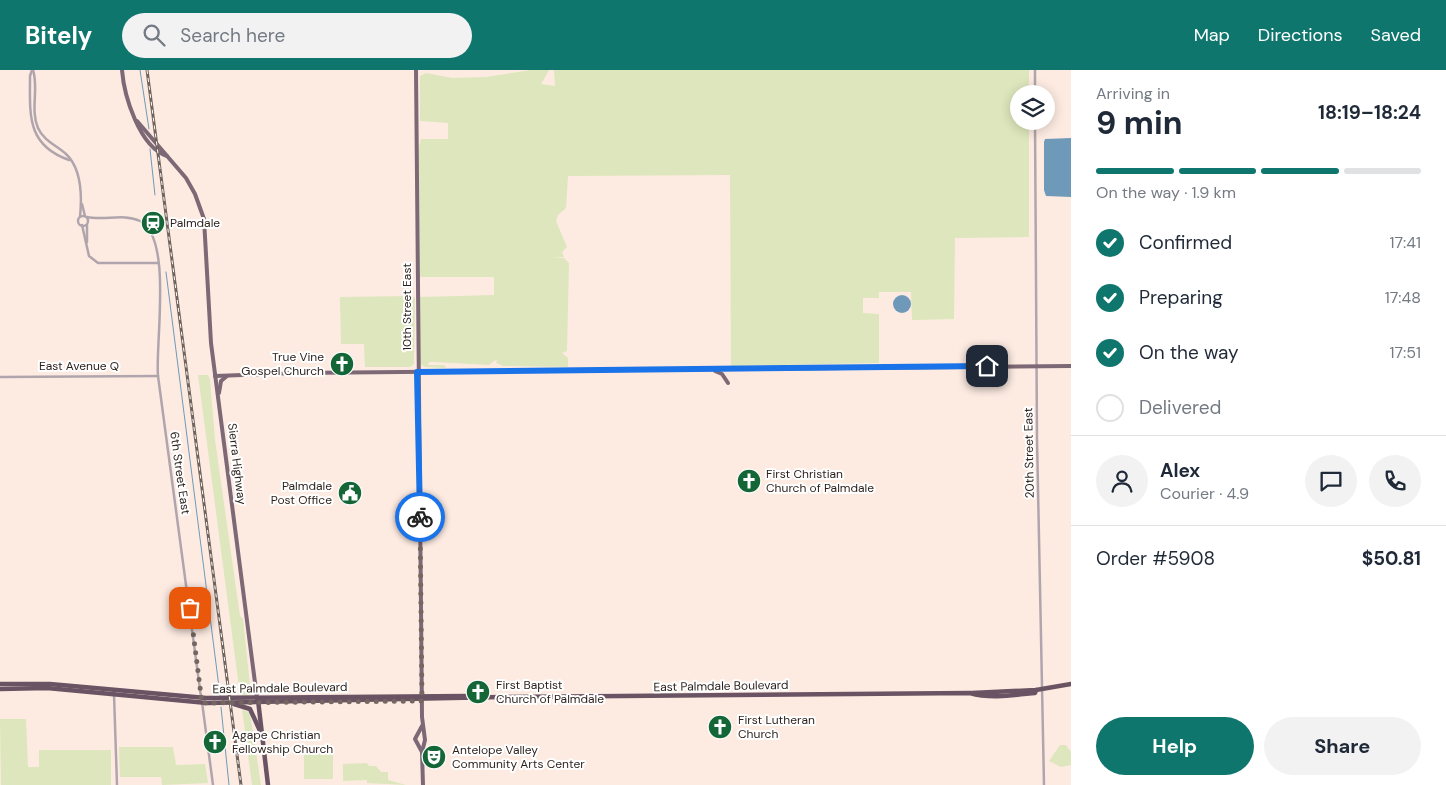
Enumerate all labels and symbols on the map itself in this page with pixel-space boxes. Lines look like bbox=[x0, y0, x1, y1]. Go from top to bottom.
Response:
station icon: Palmdale bbox=[140, 210, 166, 236]
place label: Palmdale bbox=[170, 215, 220, 231]
street label: 10th Street East bbox=[399, 263, 415, 351]
pin bbox=[966, 345, 1008, 387]
place label: True Vine Gospel Church bbox=[241, 349, 324, 379]
church icon: True Vine Gospel Church bbox=[329, 351, 355, 377]
street label: East Avenue Q bbox=[39, 358, 119, 374]
street label: 20th Street East bbox=[1020, 407, 1038, 499]
street label: Sierra Highway bbox=[224, 422, 250, 506]
street label: 6th Street East bbox=[166, 431, 194, 516]
place label: First Christian Church of Palmdale bbox=[766, 466, 874, 496]
church icon: First Christian Church of Palmdale bbox=[736, 468, 762, 494]
place label: Palmdale Post Office bbox=[271, 478, 332, 508]
public building icon: Palmdale Post Office bbox=[337, 480, 363, 506]
courier bbox=[395, 492, 445, 542]
pin bbox=[169, 587, 211, 629]
place label: First Baptist Church of Palmdale bbox=[496, 677, 604, 707]
street label: East Palmdale Boulevard bbox=[653, 677, 789, 695]
street label: East Palmdale Boulevard bbox=[212, 679, 348, 697]
church icon: First Baptist Church of Palmdale bbox=[465, 679, 491, 705]
place label: First Lutheran Church bbox=[738, 712, 815, 742]
church icon: First Lutheran Church bbox=[707, 714, 733, 740]
place label: Agape Christian Fellowship Church bbox=[232, 727, 333, 757]
church icon: Agape Christian Fellowship Church bbox=[202, 729, 228, 755]
place label: Antelope Valley Community Arts Center bbox=[452, 742, 585, 772]
theatre icon: Antelope Valley Community Arts Center bbox=[421, 744, 447, 770]

